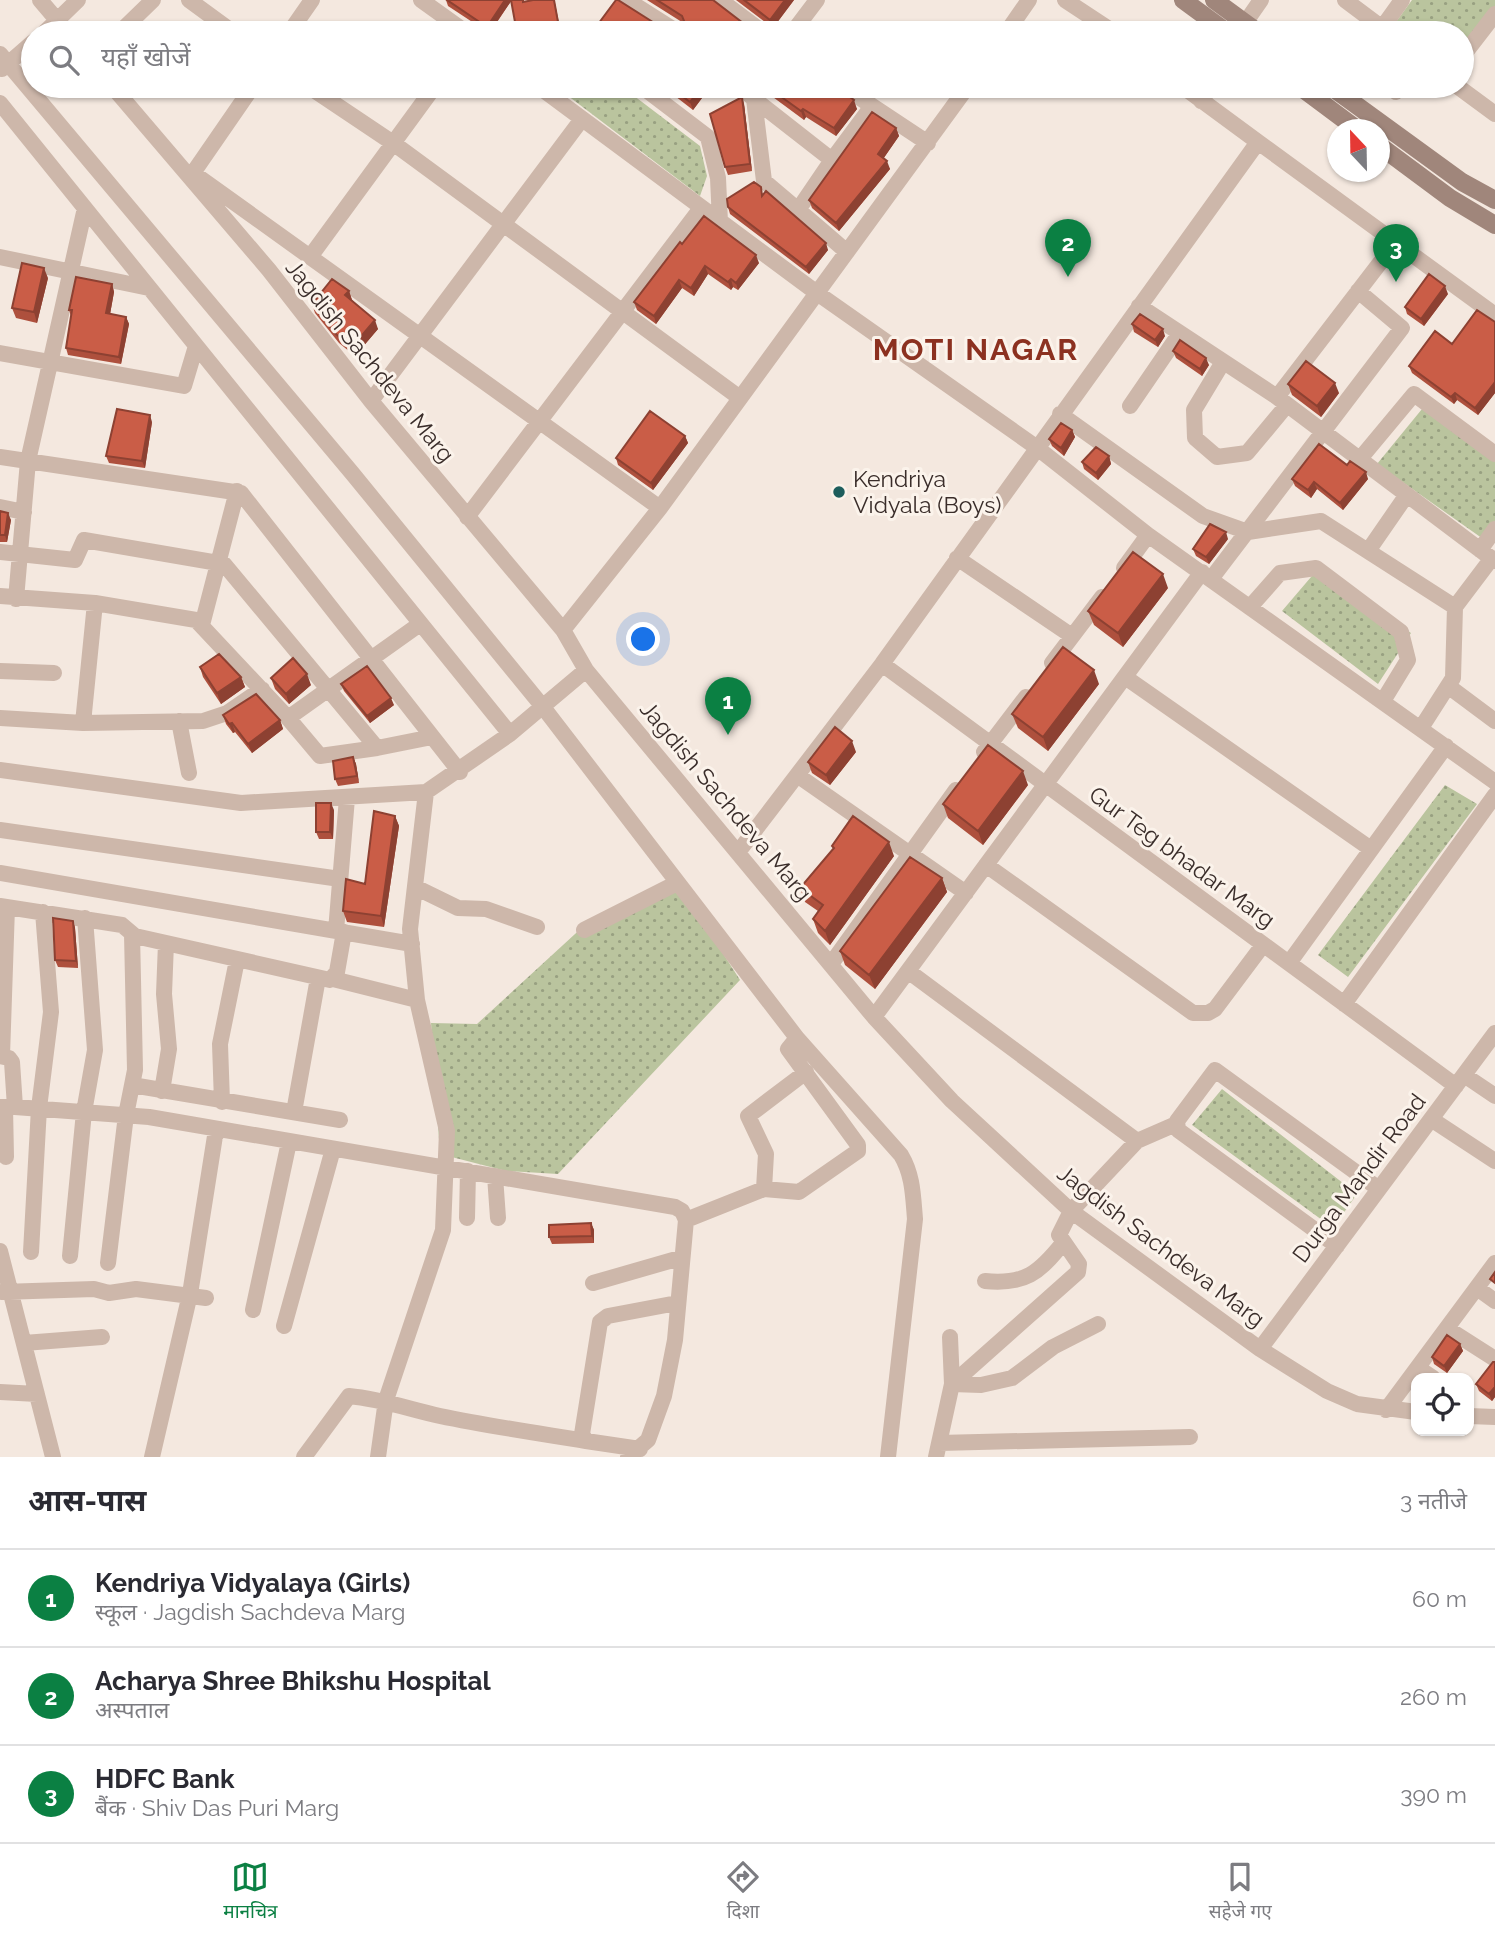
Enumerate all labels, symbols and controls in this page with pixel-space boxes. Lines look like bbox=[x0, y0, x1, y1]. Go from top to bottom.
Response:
search box bbox=[21, 21, 1474, 98]
icon: search bbox=[45, 41, 83, 79]
text: यहाँ खोजें bbox=[101, 42, 191, 72]
north arrow bbox=[1327, 119, 1390, 182]
pin: 2 bbox=[1045, 219, 1091, 277]
pin: 3 bbox=[1373, 224, 1419, 282]
street label: Jagdish Sachdeva Marg bbox=[281, 254, 460, 467]
district label: MOTI NAGAR bbox=[873, 332, 1079, 367]
place label: Kendriya Vidyala (Boys) bbox=[853, 465, 1001, 518]
marker: Kendriya Vidyala (Boys) bbox=[831, 484, 847, 500]
your location bbox=[626, 622, 660, 656]
pin: 1 bbox=[705, 677, 751, 735]
street label: Jagdish Sachdeva Marg bbox=[635, 695, 818, 906]
street label: Gur Teg bhadar Marg bbox=[1084, 780, 1280, 933]
street label: Durga Mandir Road bbox=[1286, 1088, 1431, 1267]
street label: Jagdish Sachdeva Marg bbox=[1052, 1159, 1270, 1332]
map controls bbox=[1411, 1373, 1474, 1436]
button: locate bbox=[1411, 1373, 1474, 1436]
text: आस-पास bbox=[28, 1483, 146, 1518]
text: 3 नतीजे bbox=[1400, 1487, 1467, 1514]
text: Kendriya Vidyalaya (Girls) bbox=[95, 1568, 410, 1598]
text: 1 bbox=[45, 1585, 57, 1612]
text: 60 m bbox=[1412, 1585, 1467, 1612]
text: स्कूल · Jagdish Sachdeva Marg bbox=[95, 1598, 406, 1625]
text: Acharya Shree Bhikshu Hospital bbox=[95, 1666, 491, 1696]
text: 2 bbox=[45, 1683, 57, 1710]
text: 260 m bbox=[1400, 1683, 1467, 1710]
text: अस्पताल bbox=[95, 1696, 169, 1723]
text: HDFC Bank bbox=[95, 1764, 235, 1794]
text: 3 bbox=[45, 1781, 57, 1808]
text: 390 m bbox=[1400, 1781, 1467, 1808]
text: बैंक · Shiv Das Puri Marg bbox=[95, 1794, 339, 1821]
tab: मानचित्र bbox=[223, 1858, 278, 1926]
tab: दिशा bbox=[724, 1858, 762, 1926]
tab: सहेजे गए bbox=[1209, 1858, 1272, 1926]

